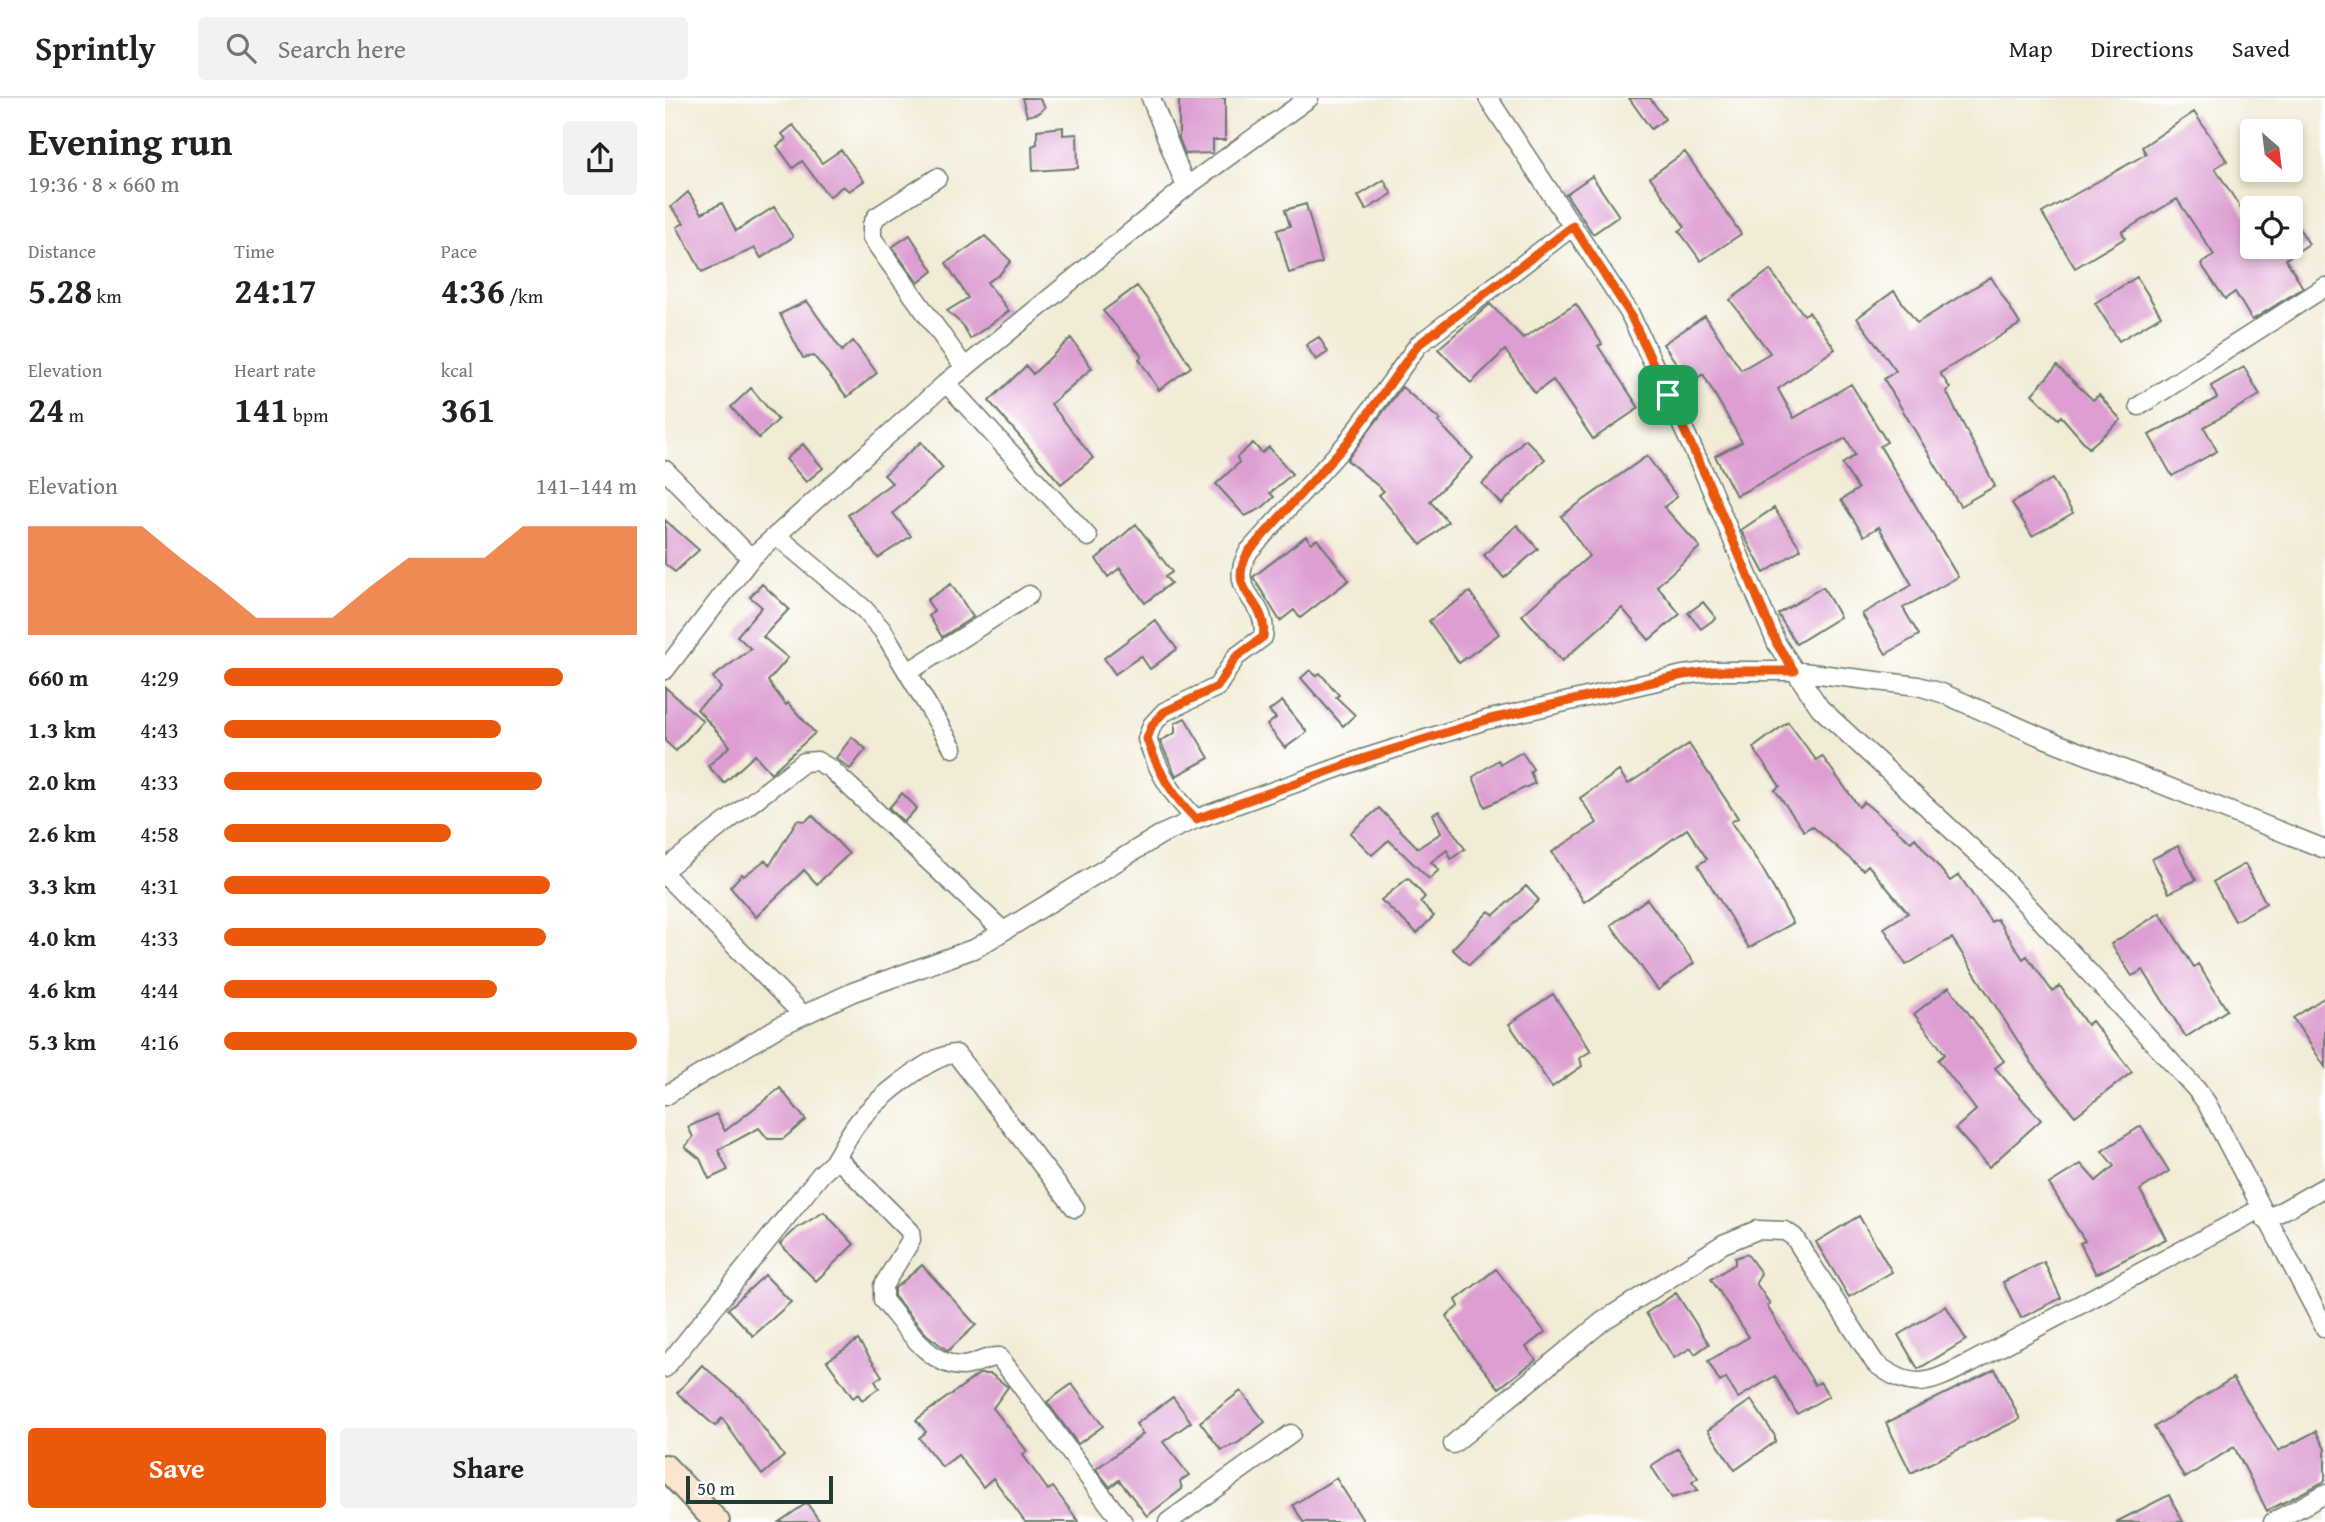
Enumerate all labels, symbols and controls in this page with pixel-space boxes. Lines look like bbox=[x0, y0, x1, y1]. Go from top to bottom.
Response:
search box bbox=[198, 17, 688, 80]
text: Sprintly bbox=[35, 24, 156, 72]
icon: search bbox=[222, 29, 260, 67]
text: Search here bbox=[278, 29, 406, 68]
text: Map bbox=[2009, 31, 2053, 66]
text: Directions bbox=[2091, 31, 2194, 66]
text: Saved bbox=[2232, 31, 2290, 66]
text: Evening run bbox=[28, 113, 232, 169]
north arrow bbox=[2240, 119, 2303, 182]
map controls bbox=[2240, 119, 2303, 259]
button: share bbox=[563, 121, 637, 195]
text: 19:36 · 8 × 660 m bbox=[28, 167, 180, 200]
button: locate bbox=[2240, 196, 2303, 259]
text: Distance bbox=[28, 237, 96, 265]
text: Time bbox=[234, 237, 275, 265]
text: Pace bbox=[441, 237, 477, 265]
text: 5.28 bbox=[28, 265, 92, 316]
text: 24:17 bbox=[234, 265, 317, 316]
text: 4:36 bbox=[441, 265, 505, 316]
text: km bbox=[92, 282, 122, 310]
text: /km bbox=[505, 282, 543, 310]
text: Elevation bbox=[28, 356, 102, 384]
text: Heart rate bbox=[234, 356, 316, 384]
text: kcal bbox=[441, 356, 473, 384]
pin bbox=[1638, 365, 1698, 425]
icon: arrive bbox=[1649, 376, 1687, 414]
text: 24 bbox=[28, 384, 64, 435]
text: 141 bbox=[234, 384, 289, 435]
text: 361 bbox=[441, 384, 495, 435]
text: m bbox=[64, 401, 84, 429]
text: bpm bbox=[289, 401, 329, 429]
text: Elevation bbox=[28, 469, 118, 502]
text: 141–144 m bbox=[536, 469, 637, 502]
text: 660 m bbox=[28, 661, 89, 694]
text: 4:29 bbox=[140, 661, 179, 694]
text: 1.3 km bbox=[28, 713, 96, 746]
text: 4:43 bbox=[140, 713, 179, 746]
text: 2.0 km bbox=[28, 765, 96, 798]
text: 4:33 bbox=[140, 765, 179, 798]
text: 2.6 km bbox=[28, 817, 96, 850]
text: 4:58 bbox=[140, 817, 179, 850]
text: 3.3 km bbox=[28, 869, 96, 902]
text: 4:31 bbox=[140, 869, 179, 902]
text: 4.0 km bbox=[28, 921, 96, 954]
text: 4:33 bbox=[140, 921, 179, 954]
text: 4.6 km bbox=[28, 973, 96, 1006]
text: 4:44 bbox=[140, 973, 179, 1006]
text: 5.3 km bbox=[28, 1025, 96, 1058]
text: 4:16 bbox=[140, 1025, 179, 1058]
button: Save bbox=[28, 1428, 326, 1508]
button: Share bbox=[340, 1428, 637, 1508]
scale bar bbox=[686, 1473, 833, 1505]
text: 50 m bbox=[697, 1474, 735, 1502]

